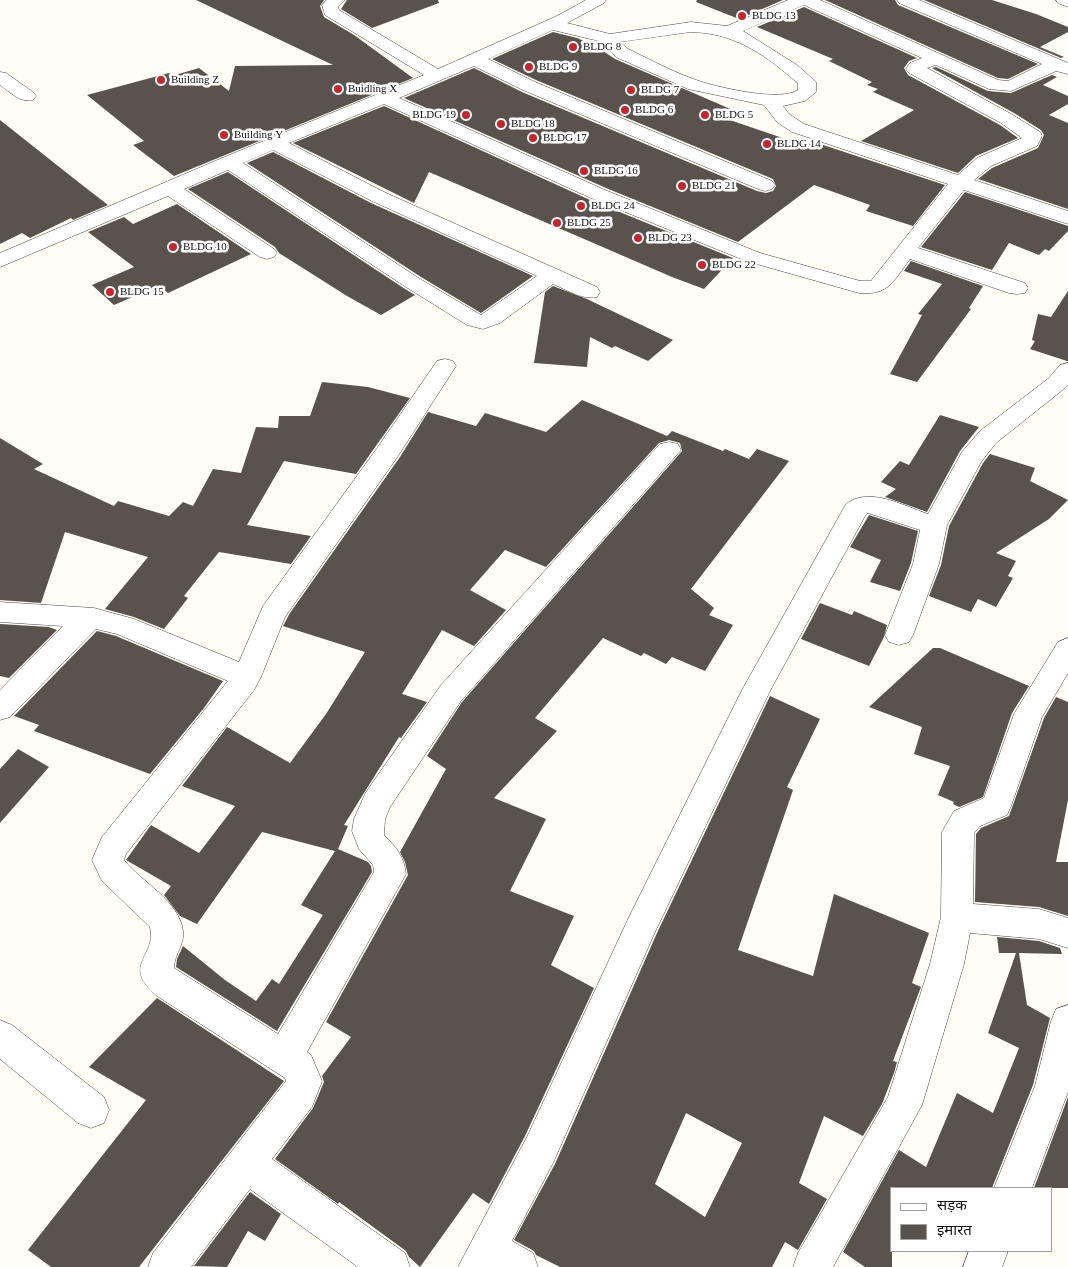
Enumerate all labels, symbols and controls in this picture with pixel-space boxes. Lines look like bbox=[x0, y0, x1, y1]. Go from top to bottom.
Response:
place label: BLDG 13 bbox=[752, 9, 796, 23]
marker: BLDG 13 bbox=[736, 10, 748, 22]
place label: BLDG 8 bbox=[583, 40, 621, 54]
marker: BLDG 8 bbox=[567, 41, 579, 53]
place label: BLDG 9 bbox=[539, 60, 577, 74]
marker: BLDG 9 bbox=[523, 61, 535, 73]
place label: Building Z bbox=[171, 73, 223, 87]
marker: Building Z bbox=[155, 74, 167, 86]
place label: Buidling X bbox=[348, 82, 400, 96]
marker: Buidling X bbox=[332, 83, 344, 95]
place label: BLDG 7 bbox=[641, 83, 679, 97]
marker: BLDG 7 bbox=[625, 84, 637, 96]
place label: BLDG 6 bbox=[635, 103, 673, 117]
marker: BLDG 6 bbox=[619, 104, 631, 116]
place label: BLDG 19 bbox=[412, 108, 456, 122]
place label: BLDG 5 bbox=[715, 108, 753, 122]
marker: BLDG 19 bbox=[460, 109, 472, 121]
marker: BLDG 5 bbox=[699, 109, 711, 121]
place label: BLDG 18 bbox=[511, 117, 555, 131]
marker: BLDG 18 bbox=[495, 118, 507, 130]
place label: Building Y bbox=[234, 128, 286, 142]
marker: Building Y bbox=[218, 129, 230, 141]
place label: BLDG 17 bbox=[543, 131, 587, 145]
marker: BLDG 17 bbox=[527, 132, 539, 144]
place label: BLDG 14 bbox=[777, 137, 821, 151]
marker: BLDG 14 bbox=[761, 138, 773, 150]
place label: BLDG 16 bbox=[594, 164, 638, 178]
marker: BLDG 16 bbox=[578, 165, 590, 177]
place label: BLDG 21 bbox=[692, 179, 736, 193]
marker: BLDG 21 bbox=[676, 180, 688, 192]
place label: BLDG 24 bbox=[591, 199, 635, 213]
marker: BLDG 24 bbox=[575, 200, 587, 212]
place label: BLDG 25 bbox=[567, 216, 611, 230]
marker: BLDG 25 bbox=[551, 217, 563, 229]
place label: BLDG 23 bbox=[648, 231, 692, 245]
marker: BLDG 23 bbox=[632, 232, 644, 244]
place label: BLDG 10 bbox=[183, 240, 227, 254]
marker: BLDG 10 bbox=[167, 241, 179, 253]
place label: BLDG 22 bbox=[712, 258, 756, 272]
marker: BLDG 22 bbox=[696, 259, 708, 271]
place label: BLDG 15 bbox=[120, 285, 164, 299]
marker: BLDG 15 bbox=[104, 286, 116, 298]
legend bbox=[890, 1187, 1053, 1252]
text: सड़क bbox=[937, 1197, 967, 1216]
text: इमारत bbox=[937, 1222, 972, 1241]

